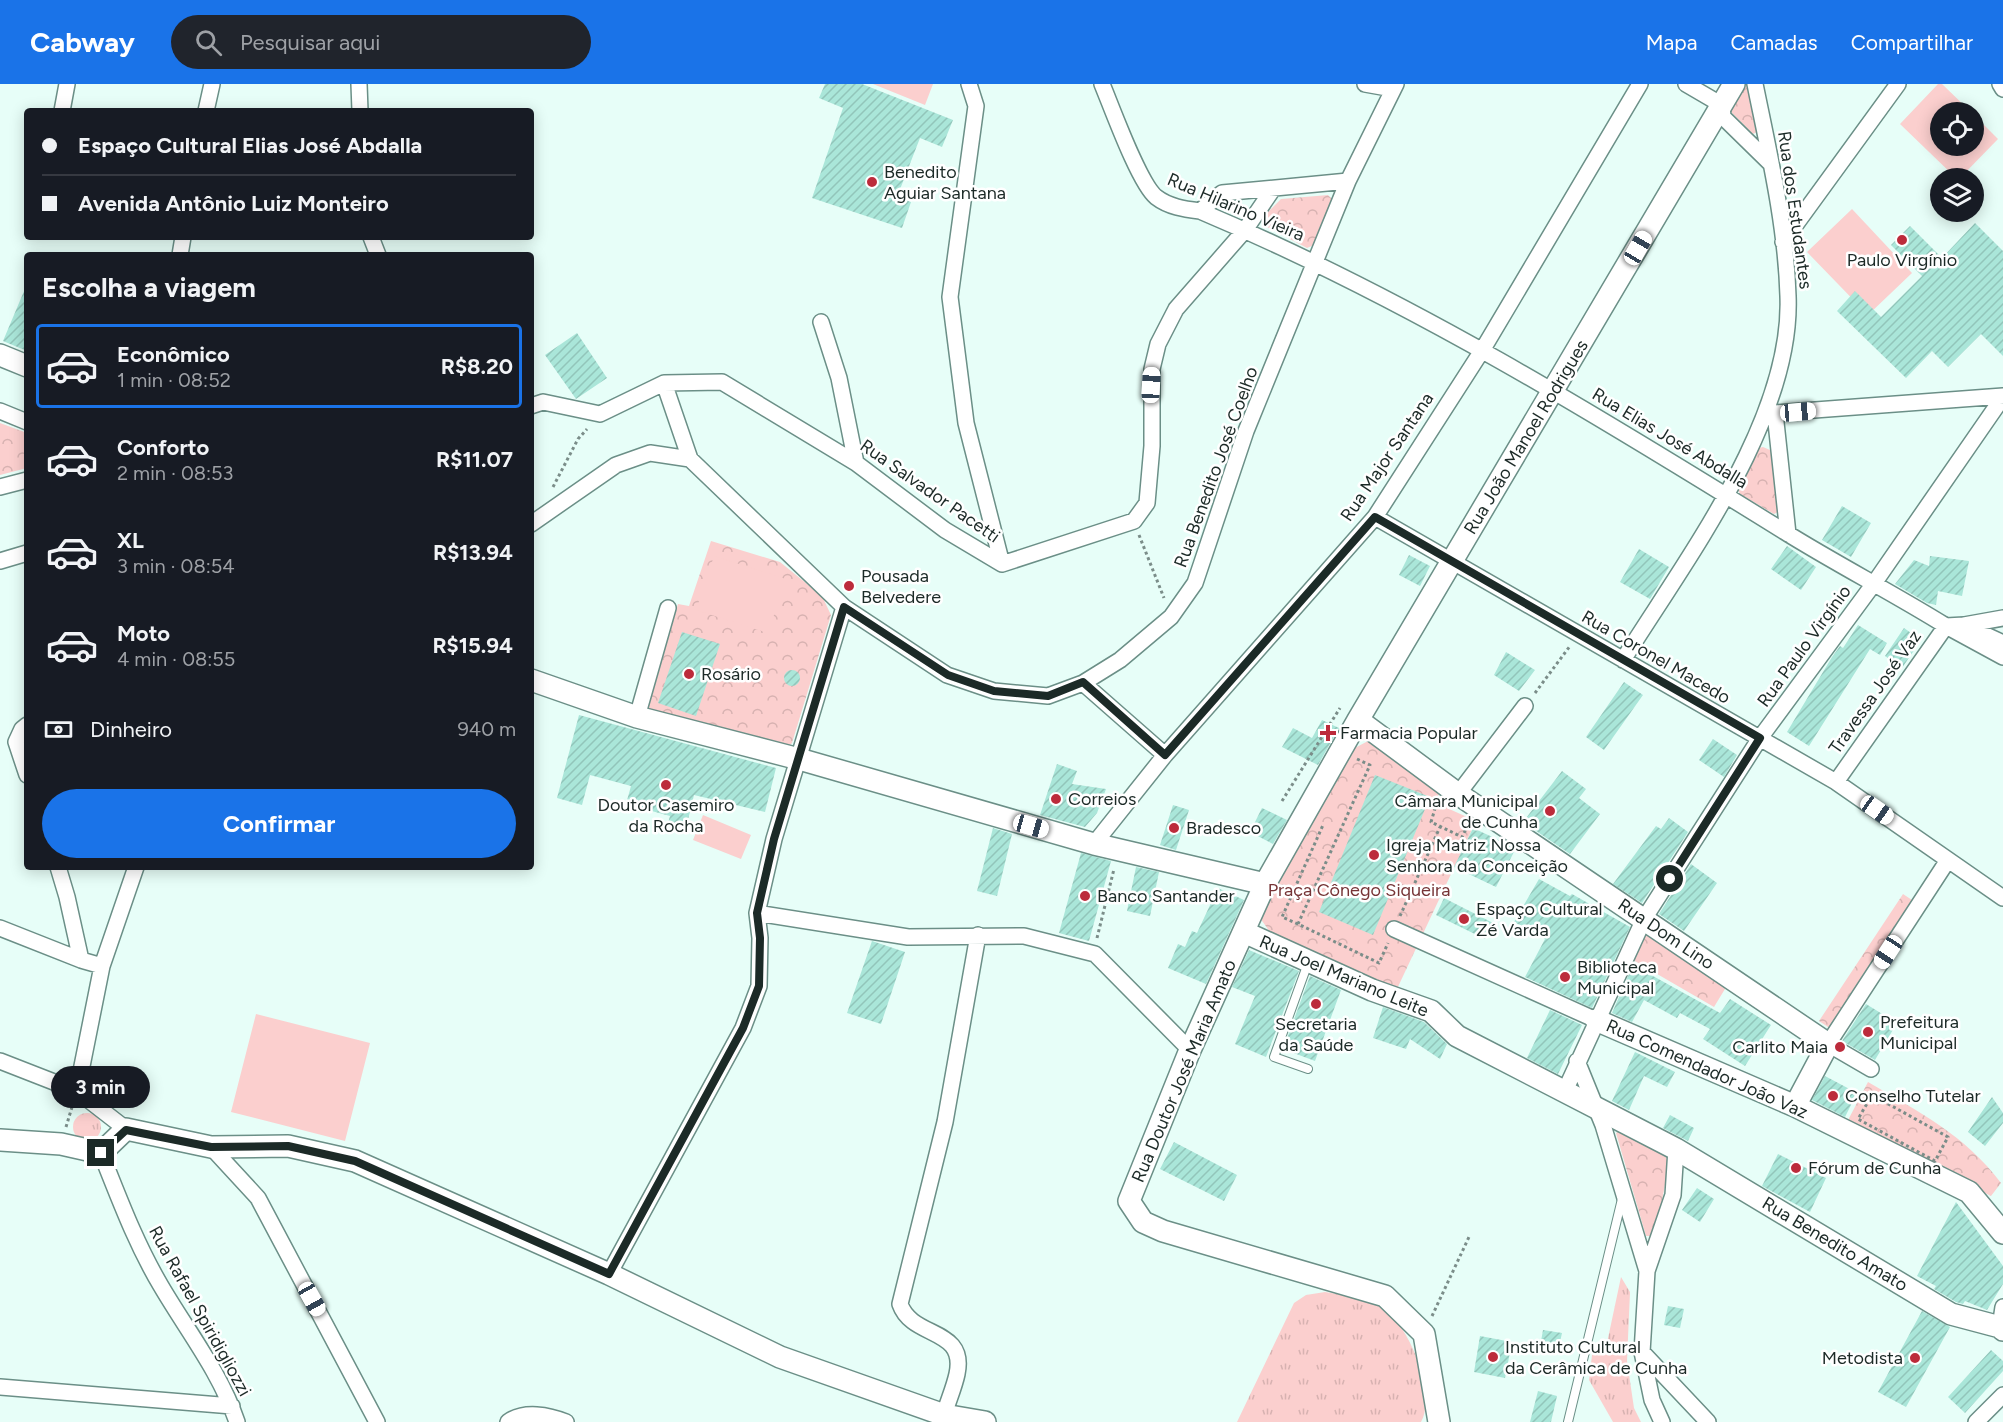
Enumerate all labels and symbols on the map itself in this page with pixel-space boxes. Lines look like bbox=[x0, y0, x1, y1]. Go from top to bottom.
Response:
street label: Rua dos Estudantes bbox=[1773, 130, 1817, 290]
place label: Benedito Aguiar Santana bbox=[884, 161, 1006, 204]
street label: Rua Hilarino Vieira bbox=[1164, 168, 1308, 246]
marker: Benedito Aguiar Santana bbox=[865, 175, 879, 189]
car bbox=[1621, 228, 1655, 268]
marker: Paulo Virgínio bbox=[1895, 233, 1909, 247]
place label: Paulo Virgínio bbox=[1847, 249, 1957, 271]
street label: Rua João Manoel Rodrigues bbox=[1459, 336, 1593, 538]
street label: Rua Benedito José Coelho bbox=[1169, 364, 1263, 570]
car bbox=[1141, 367, 1161, 403]
street label: Rua Elias José Abdalla bbox=[1588, 383, 1752, 493]
street label: Rua Major Santana bbox=[1336, 388, 1438, 526]
car bbox=[1779, 401, 1817, 423]
street label: Rua Salvador Pacetti bbox=[856, 434, 1004, 548]
place label: Pousada Belvedere bbox=[861, 565, 941, 608]
marker: Pousada Belvedere bbox=[842, 579, 856, 593]
street label: Rua Paulo Virgínio bbox=[1752, 581, 1856, 711]
street label: Rua Coronel Macedo bbox=[1578, 605, 1734, 709]
street label: Travessa José Vaz bbox=[1824, 626, 1926, 758]
place label: Rosário bbox=[701, 663, 761, 685]
marker: Rosário bbox=[682, 667, 696, 681]
place label: Farmacia Popular bbox=[1340, 722, 1478, 744]
marker: Farmacia Popular bbox=[1321, 726, 1335, 740]
marker: Doutor Casemiro da Rocha bbox=[659, 778, 673, 792]
place label: Correios bbox=[1068, 788, 1136, 810]
place label: Câmara Municipal de Cunha bbox=[1394, 790, 1538, 833]
marker: Correios bbox=[1049, 792, 1063, 806]
car bbox=[1857, 792, 1897, 828]
place label: Doutor Casemiro da Rocha bbox=[598, 794, 735, 837]
marker: Câmara Municipal de Cunha bbox=[1543, 804, 1557, 818]
car bbox=[1011, 812, 1051, 840]
place label: Bradesco bbox=[1186, 817, 1261, 839]
marker: Bradesco bbox=[1167, 821, 1181, 835]
place label: Igreja Matriz Nossa Senhora da Conceição bbox=[1386, 834, 1568, 877]
marker: Igreja Matriz Nossa Senhora da Conceição bbox=[1367, 848, 1381, 862]
route start bbox=[1656, 865, 1683, 892]
park label: Praça Cônego Siqueira bbox=[1268, 879, 1450, 901]
place label: Banco Santander bbox=[1097, 885, 1235, 907]
marker: Banco Santander bbox=[1078, 889, 1092, 903]
street label: Rua Dom Lino bbox=[1614, 894, 1718, 974]
place label: Espaço Cultural Zé Varda bbox=[1476, 898, 1603, 941]
marker: Espaço Cultural Zé Varda bbox=[1457, 912, 1471, 926]
street label: Rua Joel Mariano Leite bbox=[1256, 930, 1432, 1022]
car bbox=[1871, 932, 1905, 972]
street label: Rua Doutor José Maria Amato bbox=[1127, 956, 1241, 1186]
place label: Biblioteca Municipal bbox=[1577, 956, 1657, 999]
marker: Biblioteca Municipal bbox=[1558, 970, 1572, 984]
marker: Secretaria da Saúde bbox=[1309, 997, 1323, 1011]
place label: Prefeitura Municipal bbox=[1880, 1011, 1959, 1054]
place label: Secretaria da Saúde bbox=[1275, 1013, 1357, 1056]
street label: Rua Comendador João Vaz bbox=[1603, 1015, 1811, 1124]
marker: Prefeitura Municipal bbox=[1861, 1025, 1875, 1039]
place label: Carlito Maia bbox=[1732, 1036, 1828, 1058]
marker: Carlito Maia bbox=[1833, 1040, 1847, 1054]
callout: 3 min bbox=[51, 1066, 150, 1108]
place label: Conselho Tutelar bbox=[1845, 1085, 1981, 1107]
marker: Conselho Tutelar bbox=[1826, 1089, 1840, 1103]
route end bbox=[87, 1139, 114, 1166]
place label: Fórum de Cunha bbox=[1808, 1157, 1941, 1179]
marker: Fórum de Cunha bbox=[1789, 1161, 1803, 1175]
street label: Rua Benedito Amato bbox=[1758, 1192, 1912, 1296]
street label: Rua Rafael Spiridigliozzi bbox=[144, 1222, 256, 1400]
car bbox=[295, 1279, 329, 1319]
place label: Instituto Cultural da Cerâmica de Cunha bbox=[1505, 1336, 1687, 1379]
place label: Metodista bbox=[1822, 1347, 1903, 1369]
marker: Instituto Cultural da Cerâmica de Cunha bbox=[1486, 1350, 1500, 1364]
marker: Metodista bbox=[1908, 1351, 1922, 1365]

